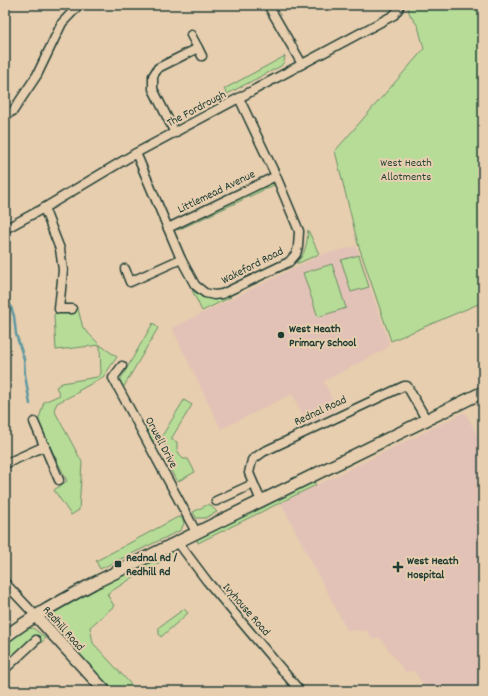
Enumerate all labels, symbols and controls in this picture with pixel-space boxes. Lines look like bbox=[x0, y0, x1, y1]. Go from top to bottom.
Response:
street label: The Fordrough bbox=[164, 87, 229, 132]
park label: West Heath Allotments bbox=[380, 155, 432, 186]
street label: Littlemead Avenue bbox=[175, 166, 258, 219]
street label: Wakeford Road bbox=[219, 243, 287, 289]
place label: West Heath Primary School bbox=[289, 321, 356, 352]
marker: West Heath Primary School bbox=[276, 330, 286, 340]
street label: Rednal Road bbox=[292, 392, 350, 431]
street label: Orwell Drive bbox=[140, 414, 181, 471]
place label: Rednal Rd / Redhill Rd bbox=[126, 550, 178, 581]
place label: West Heath Hospital bbox=[407, 553, 459, 584]
marker: Rednal Rd / Redhill Rd bbox=[113, 559, 123, 569]
marker: West Heath Hospital bbox=[392, 561, 404, 573]
street label: Ivyhouse Road bbox=[218, 580, 274, 640]
street label: Redhill Road bbox=[38, 603, 88, 655]

